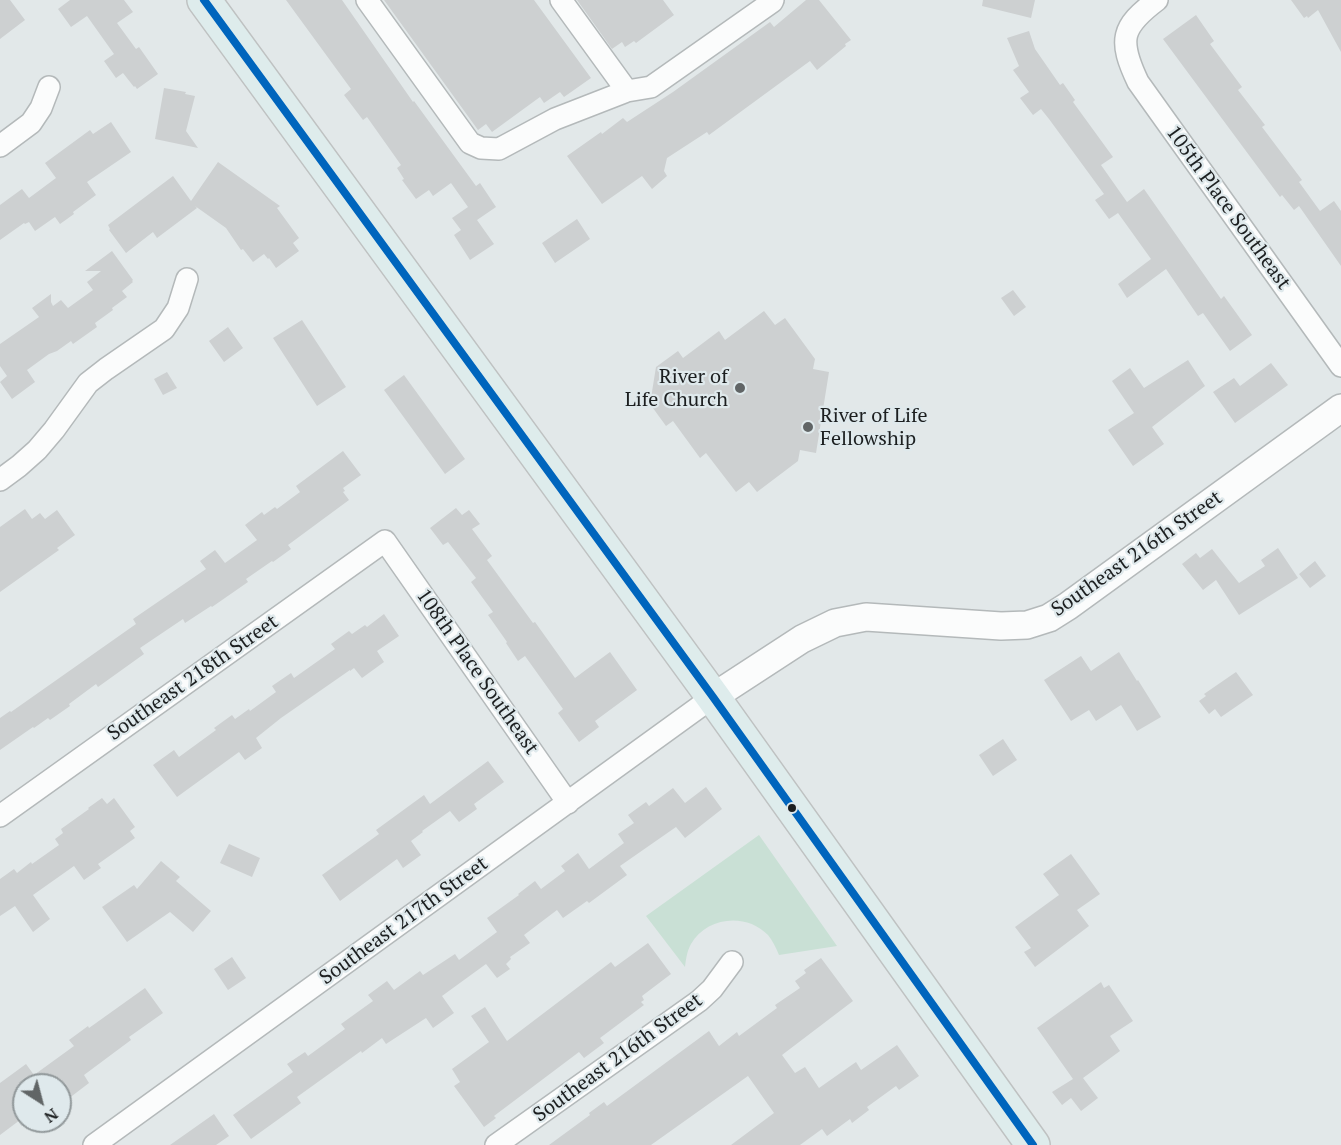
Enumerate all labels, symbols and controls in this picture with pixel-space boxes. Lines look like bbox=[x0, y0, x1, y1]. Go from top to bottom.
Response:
street label: 105th Place Southeast bbox=[1161, 121, 1295, 295]
place label: River of Life Church bbox=[625, 365, 728, 412]
marker: River of Life Church bbox=[733, 381, 747, 395]
place label: River of Life Fellowship bbox=[820, 404, 927, 451]
marker: River of Life Fellowship bbox=[801, 420, 815, 434]
street label: Southeast 216th Street bbox=[1047, 486, 1227, 622]
street label: 108th Place Southeast bbox=[411, 585, 543, 759]
street label: Southeast 218th Street bbox=[103, 610, 283, 746]
unlabelled marker bbox=[786, 802, 798, 814]
street label: Southeast 217th Street bbox=[315, 852, 493, 990]
street label: Southeast 216th Street bbox=[529, 989, 707, 1127]
north arrow bbox=[12, 1073, 72, 1133]
text: N bbox=[40, 1103, 63, 1128]

